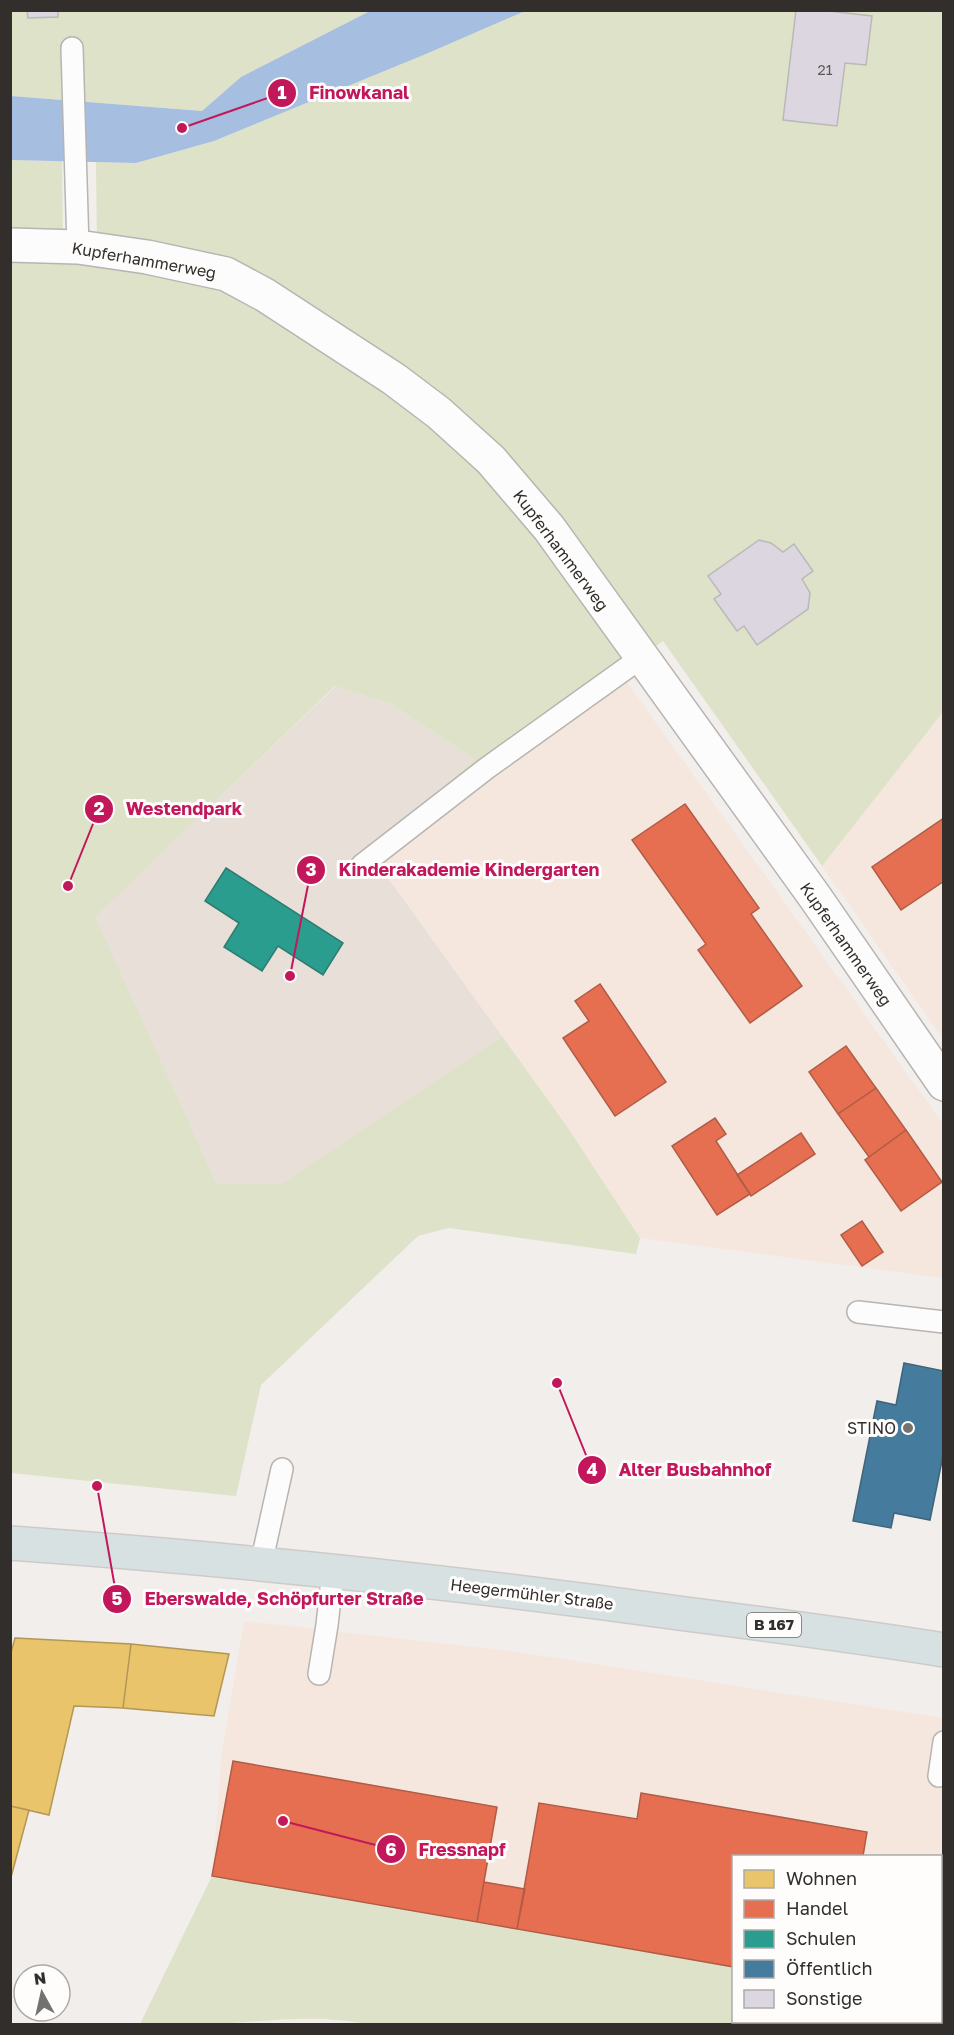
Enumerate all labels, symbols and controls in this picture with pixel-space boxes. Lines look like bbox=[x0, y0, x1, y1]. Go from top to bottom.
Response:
house number: 21 bbox=[818, 61, 833, 78]
callout: Finowkanal bbox=[267, 75, 421, 111]
text: 1 bbox=[277, 81, 287, 103]
text: Finowkanal bbox=[309, 81, 409, 103]
street label: Kupferhammerweg bbox=[70, 237, 218, 283]
street label: Kupferhammerweg bbox=[509, 486, 613, 614]
callout: Westendpark bbox=[84, 791, 254, 827]
text: 2 bbox=[94, 797, 105, 819]
text: Westendpark bbox=[126, 797, 243, 819]
callout: Kinderakademie Kindergarten bbox=[296, 852, 611, 888]
text: 3 bbox=[306, 858, 317, 880]
text: Kinderakademie Kindergarten bbox=[339, 858, 600, 880]
street label: Kupferhammerweg bbox=[796, 878, 896, 1010]
place label: STINO bbox=[847, 1418, 896, 1438]
marker: STINO bbox=[901, 1421, 915, 1435]
callout: Alter Busbahnhof bbox=[577, 1452, 783, 1488]
text: 4 bbox=[586, 1458, 598, 1480]
text: Alter Busbahnhof bbox=[619, 1458, 772, 1480]
street label: Heegermühler Straße bbox=[449, 1574, 615, 1614]
callout: Eberswalde, Schöpfurter Straße bbox=[102, 1581, 435, 1617]
text: 5 bbox=[112, 1587, 123, 1609]
text: Eberswalde, Schöpfurter Straße bbox=[144, 1587, 424, 1609]
road number: B 167 bbox=[747, 1613, 801, 1637]
callout: Fressnapf bbox=[376, 1831, 517, 1867]
text: 6 bbox=[385, 1838, 397, 1860]
text: Fressnapf bbox=[418, 1838, 506, 1860]
legend bbox=[732, 1855, 942, 2023]
text: Wohnen bbox=[786, 1867, 857, 1889]
text: Handel bbox=[786, 1897, 848, 1919]
text: Schulen bbox=[786, 1927, 856, 1949]
text: Öffentlich bbox=[786, 1957, 872, 1979]
north arrow bbox=[12, 1963, 72, 2023]
text: N bbox=[32, 1967, 47, 1989]
text: Sonstige bbox=[786, 1987, 862, 2009]

